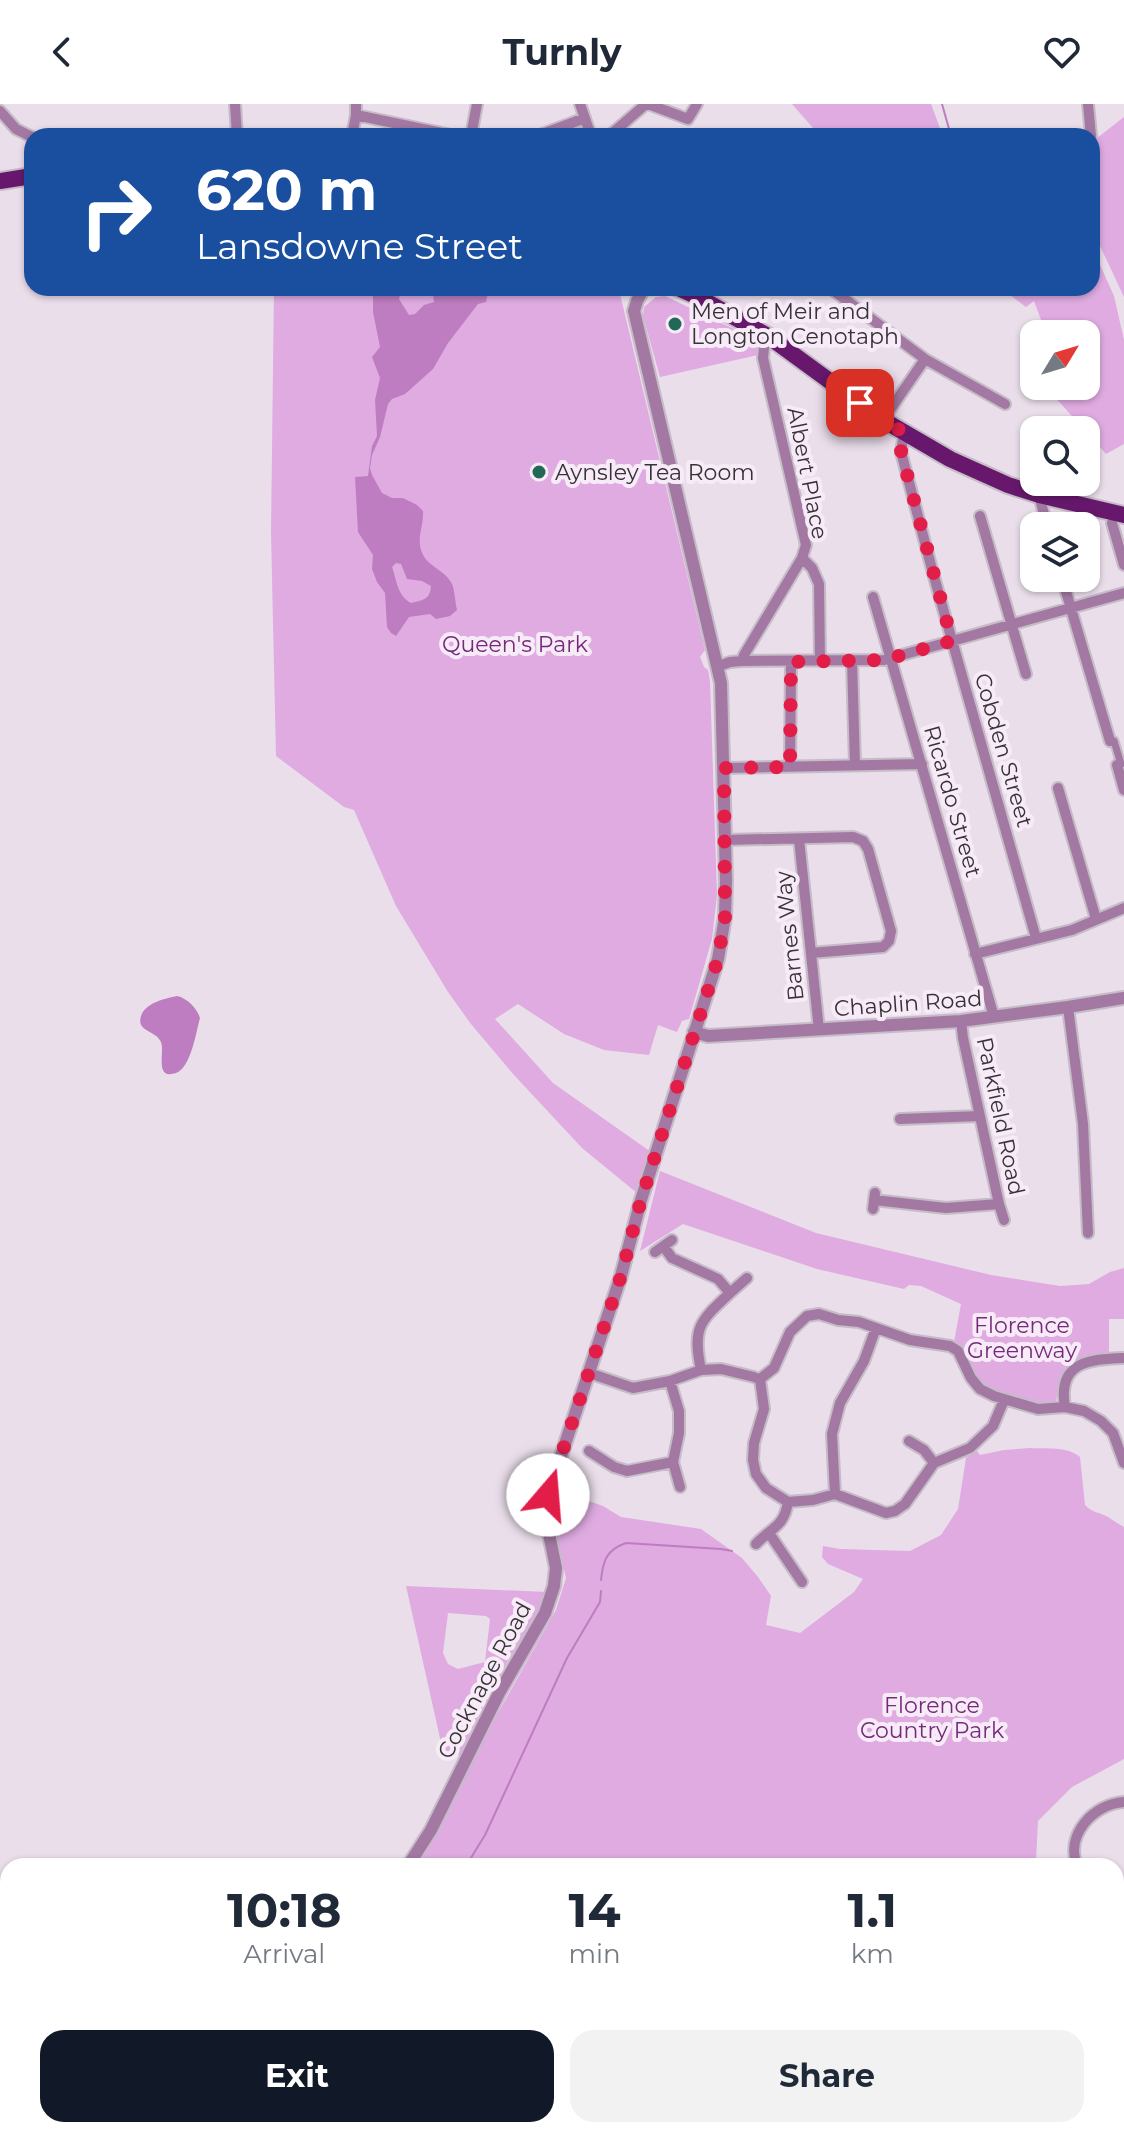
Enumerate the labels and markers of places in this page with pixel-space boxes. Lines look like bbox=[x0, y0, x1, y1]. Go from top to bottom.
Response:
place label: Men of Meir and Longton Cenotaph bbox=[691, 298, 899, 350]
marker: Men of Meir and Longton Cenotaph bbox=[666, 315, 684, 333]
pin bbox=[826, 369, 894, 437]
place label: Aynsley Tea Room bbox=[555, 459, 755, 486]
marker: Aynsley Tea Room bbox=[530, 463, 548, 481]

